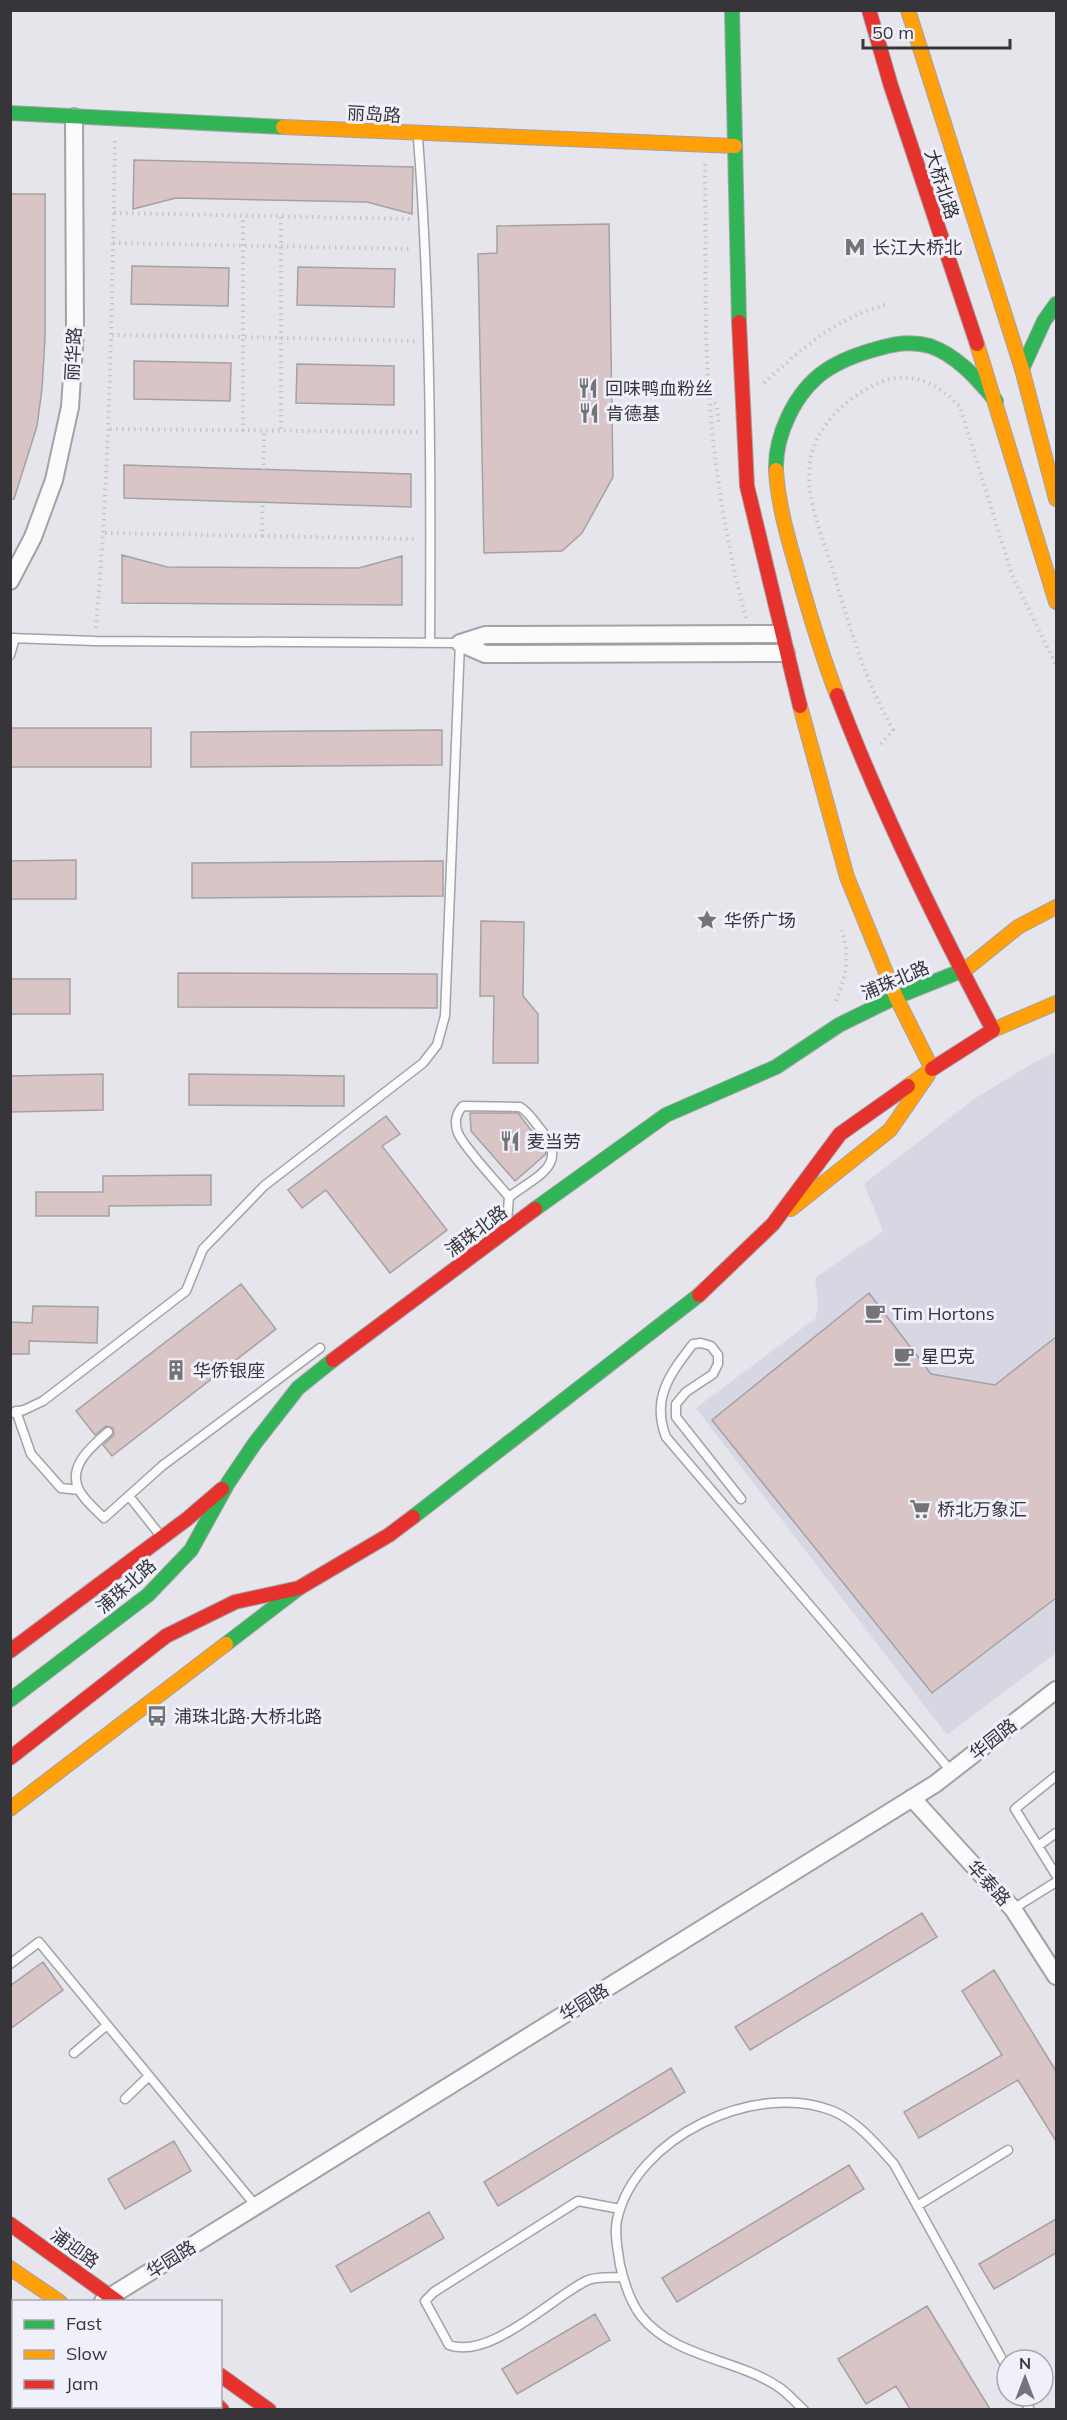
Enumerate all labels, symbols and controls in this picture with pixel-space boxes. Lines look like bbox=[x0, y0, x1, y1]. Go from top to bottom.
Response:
scale bar bbox=[863, 12, 1010, 50]
text: 50 m bbox=[872, 21, 914, 44]
street label: 丽岛路 bbox=[346, 101, 402, 127]
street label: 大桥北路 bbox=[920, 146, 964, 222]
metro station icon: 长江大桥北 bbox=[843, 235, 867, 259]
place label: 长江大桥北 bbox=[872, 236, 962, 259]
street label: 丽华路 bbox=[60, 326, 86, 382]
restaurant icon: 回味鸭血粉丝 bbox=[576, 376, 600, 400]
place label: 回味鸭血粉丝 bbox=[605, 377, 713, 400]
restaurant icon: 肯德基 bbox=[577, 401, 601, 425]
place label: 肯德基 bbox=[606, 402, 660, 425]
place icon: 华侨广场 bbox=[695, 908, 719, 932]
place label: 华侨广场 bbox=[724, 909, 796, 932]
street label: 浦珠北路 bbox=[857, 955, 933, 1005]
restaurant icon: 麦当劳 bbox=[498, 1129, 522, 1153]
place label: 麦当劳 bbox=[527, 1130, 581, 1153]
street label: 浦珠北路 bbox=[440, 1200, 512, 1262]
cafe icon: Tim Hortons bbox=[863, 1301, 887, 1325]
place label: Tim Hortons bbox=[892, 1302, 995, 1325]
cafe icon: 星巴克 bbox=[892, 1344, 916, 1368]
place label: 星巴克 bbox=[921, 1345, 975, 1368]
building icon: 华侨银座 bbox=[164, 1358, 188, 1382]
place label: 华侨银座 bbox=[193, 1359, 265, 1382]
supermarket icon: 桥北万象汇 bbox=[908, 1497, 932, 1521]
place label: 桥北万象汇 bbox=[937, 1498, 1027, 1521]
street label: 浦珠北路 bbox=[91, 1554, 161, 1618]
bus stop icon: 浦珠北路·大桥北路 bbox=[145, 1704, 169, 1728]
place label: 浦珠北路·大桥北路 bbox=[174, 1705, 322, 1728]
street label: 华园路 bbox=[965, 1713, 1021, 1765]
street label: 华泰路 bbox=[962, 1855, 1016, 1911]
street label: 华园路 bbox=[555, 1978, 613, 2026]
street label: 浦迎路 bbox=[46, 2223, 104, 2273]
street label: 华园路 bbox=[142, 2235, 200, 2283]
legend bbox=[12, 2300, 222, 2408]
text: Fast bbox=[66, 2312, 102, 2335]
text: Slow bbox=[66, 2342, 108, 2365]
north arrow bbox=[995, 2348, 1055, 2408]
text: N bbox=[1019, 2353, 1031, 2373]
text: Jam bbox=[66, 2372, 99, 2395]

